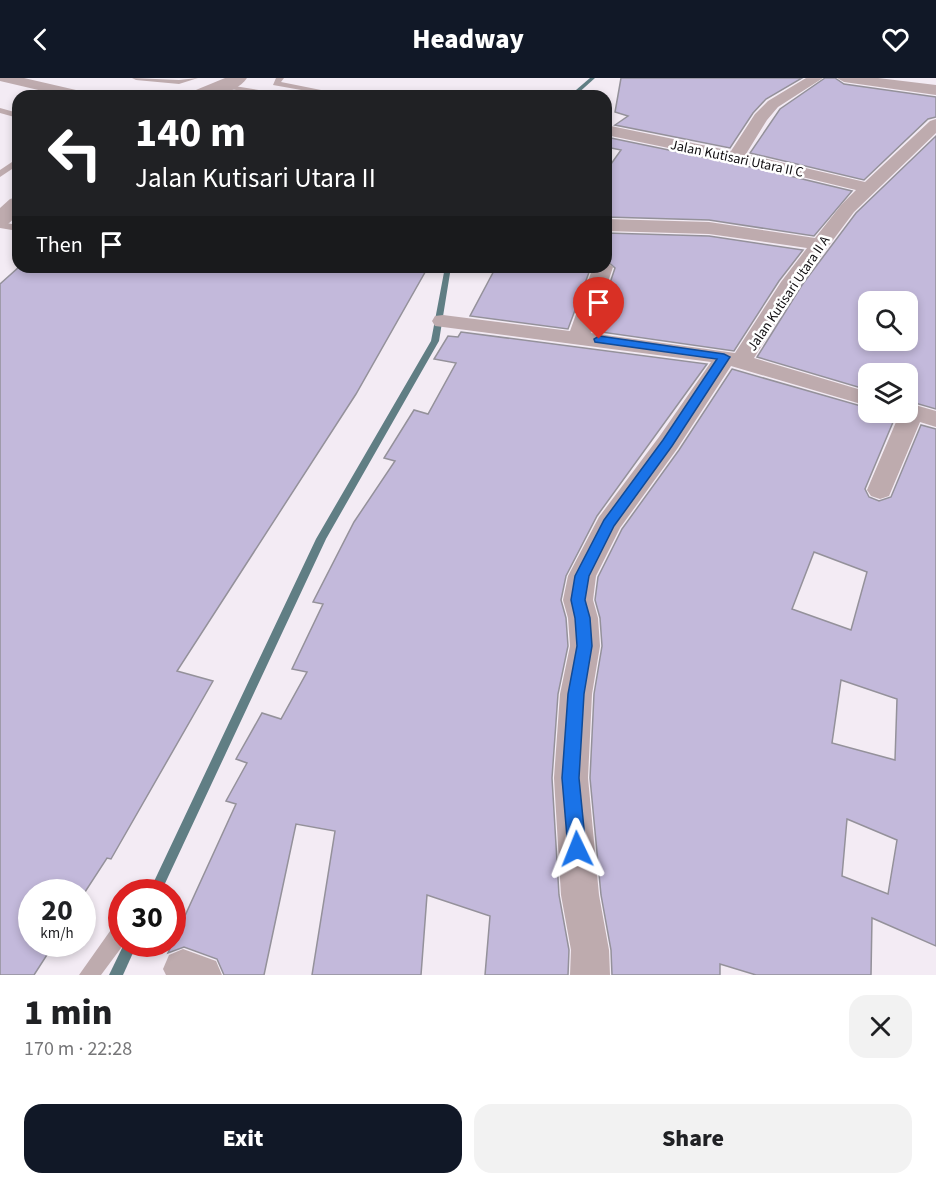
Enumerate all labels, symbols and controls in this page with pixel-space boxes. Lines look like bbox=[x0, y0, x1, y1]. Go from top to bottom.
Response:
text: Headway bbox=[412, 20, 524, 59]
icon: back bbox=[24, 23, 57, 56]
icon: heart bbox=[879, 23, 912, 56]
text: 140 m bbox=[135, 103, 246, 163]
icon: left bbox=[36, 114, 114, 192]
street label: Jalan Kutisari Utara II C bbox=[668, 135, 805, 183]
text: Jalan Kutisari Utara II bbox=[135, 159, 376, 198]
icon: arrive bbox=[95, 228, 128, 261]
text: Then bbox=[36, 229, 83, 261]
street label: Jalan Kutisari Utara II A bbox=[743, 232, 835, 355]
pin bbox=[573, 277, 624, 339]
icon: arrive bbox=[582, 286, 615, 319]
map controls bbox=[858, 291, 918, 423]
button: search bbox=[858, 291, 918, 351]
button: layers bbox=[858, 363, 918, 423]
position arrow bbox=[545, 817, 609, 881]
speed limit sign: 30 bbox=[108, 879, 186, 957]
text: 20 bbox=[41, 889, 73, 932]
text: km/h bbox=[40, 923, 74, 944]
text: 1 min bbox=[24, 987, 112, 1038]
button: close bbox=[849, 995, 912, 1058]
text: 170 m · 22:28 bbox=[24, 1035, 132, 1063]
button: Exit bbox=[24, 1104, 462, 1173]
button: Share bbox=[474, 1104, 912, 1173]

